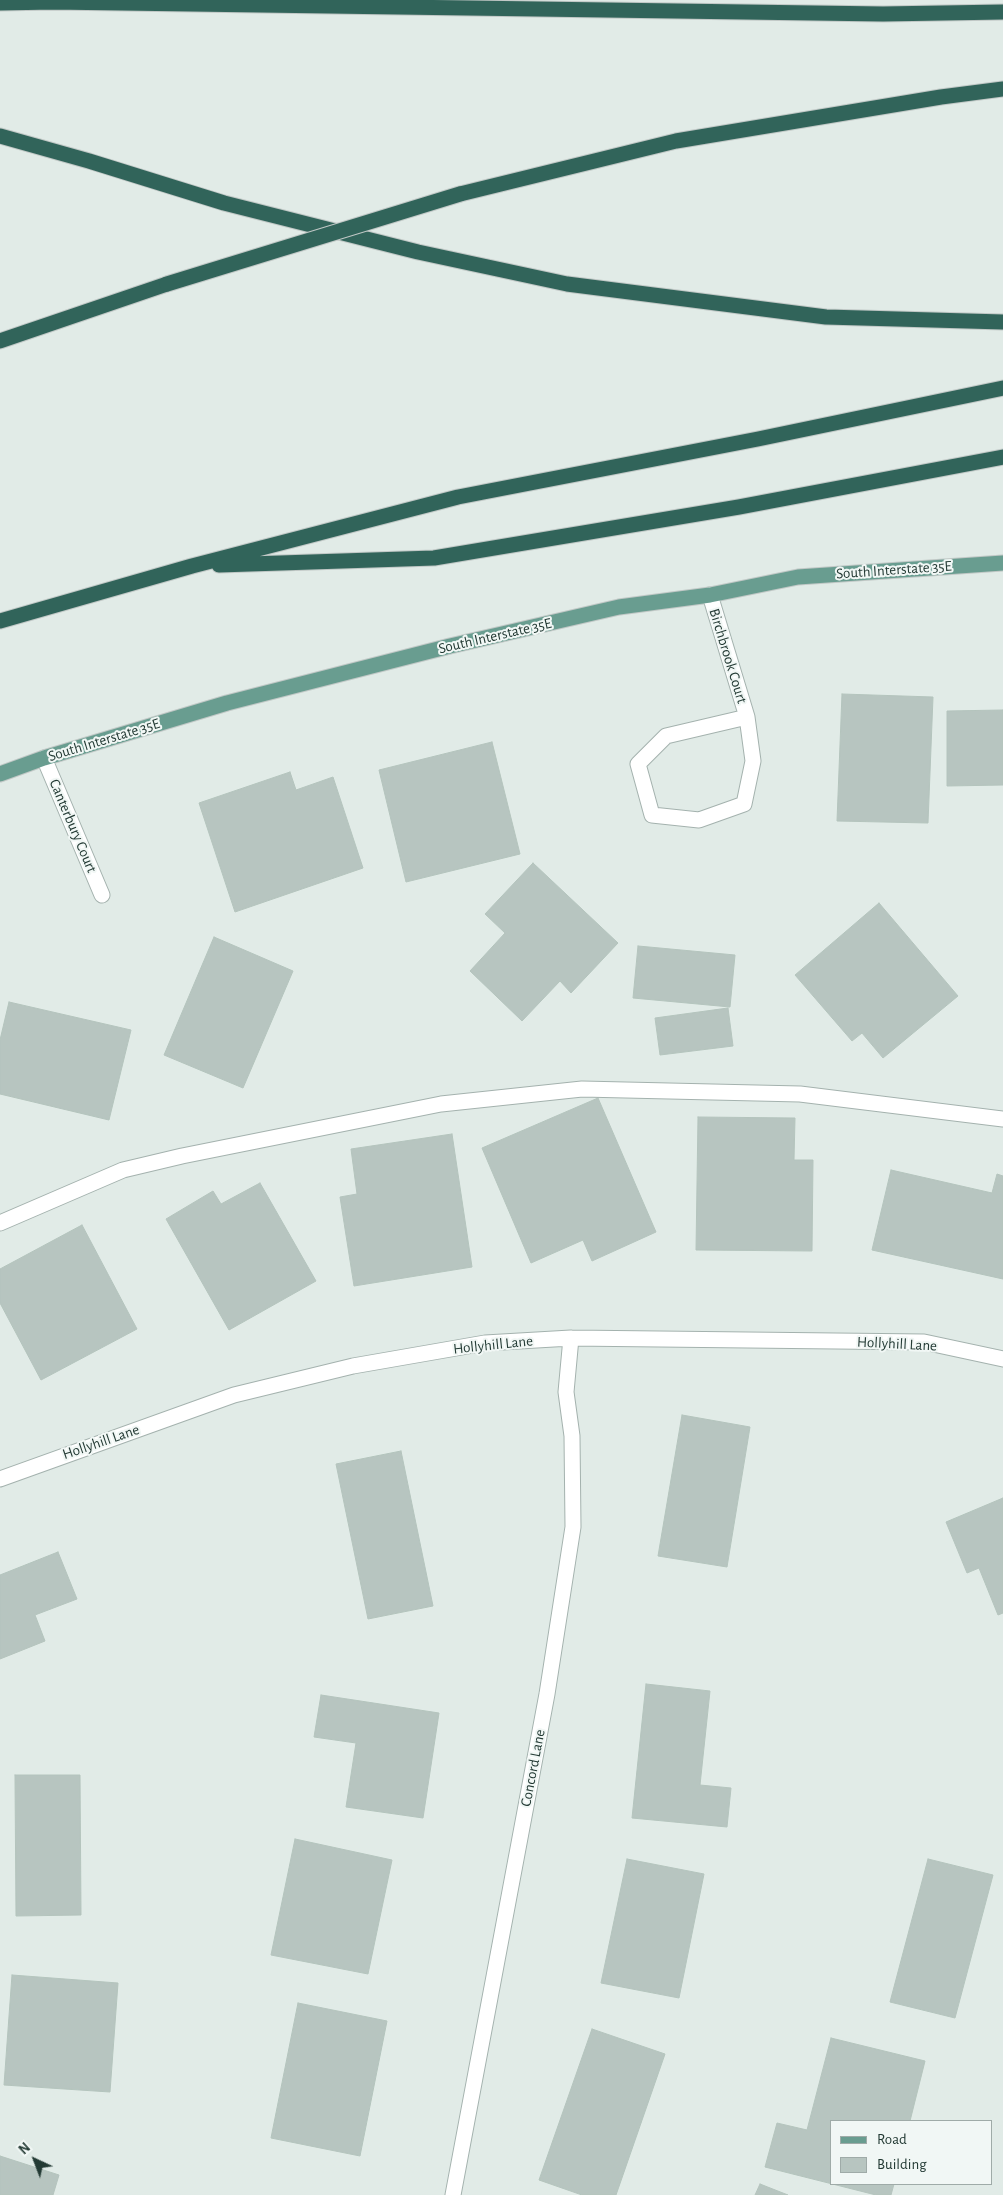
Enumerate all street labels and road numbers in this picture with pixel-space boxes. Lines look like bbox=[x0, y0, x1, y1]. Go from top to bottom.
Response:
street label: South Interstate 35E bbox=[836, 557, 952, 583]
street label: Birchbrook Court bbox=[705, 606, 751, 706]
street label: South Interstate 35E bbox=[437, 614, 553, 658]
street label: South Interstate 35E bbox=[46, 714, 162, 766]
street label: Canterbury Court bbox=[45, 777, 101, 875]
street label: Hollyhill Lane bbox=[452, 1332, 534, 1358]
street label: Hollyhill Lane bbox=[857, 1333, 937, 1355]
street label: Hollyhill Lane bbox=[60, 1420, 142, 1464]
street label: Concord Lane bbox=[517, 1728, 549, 1808]

